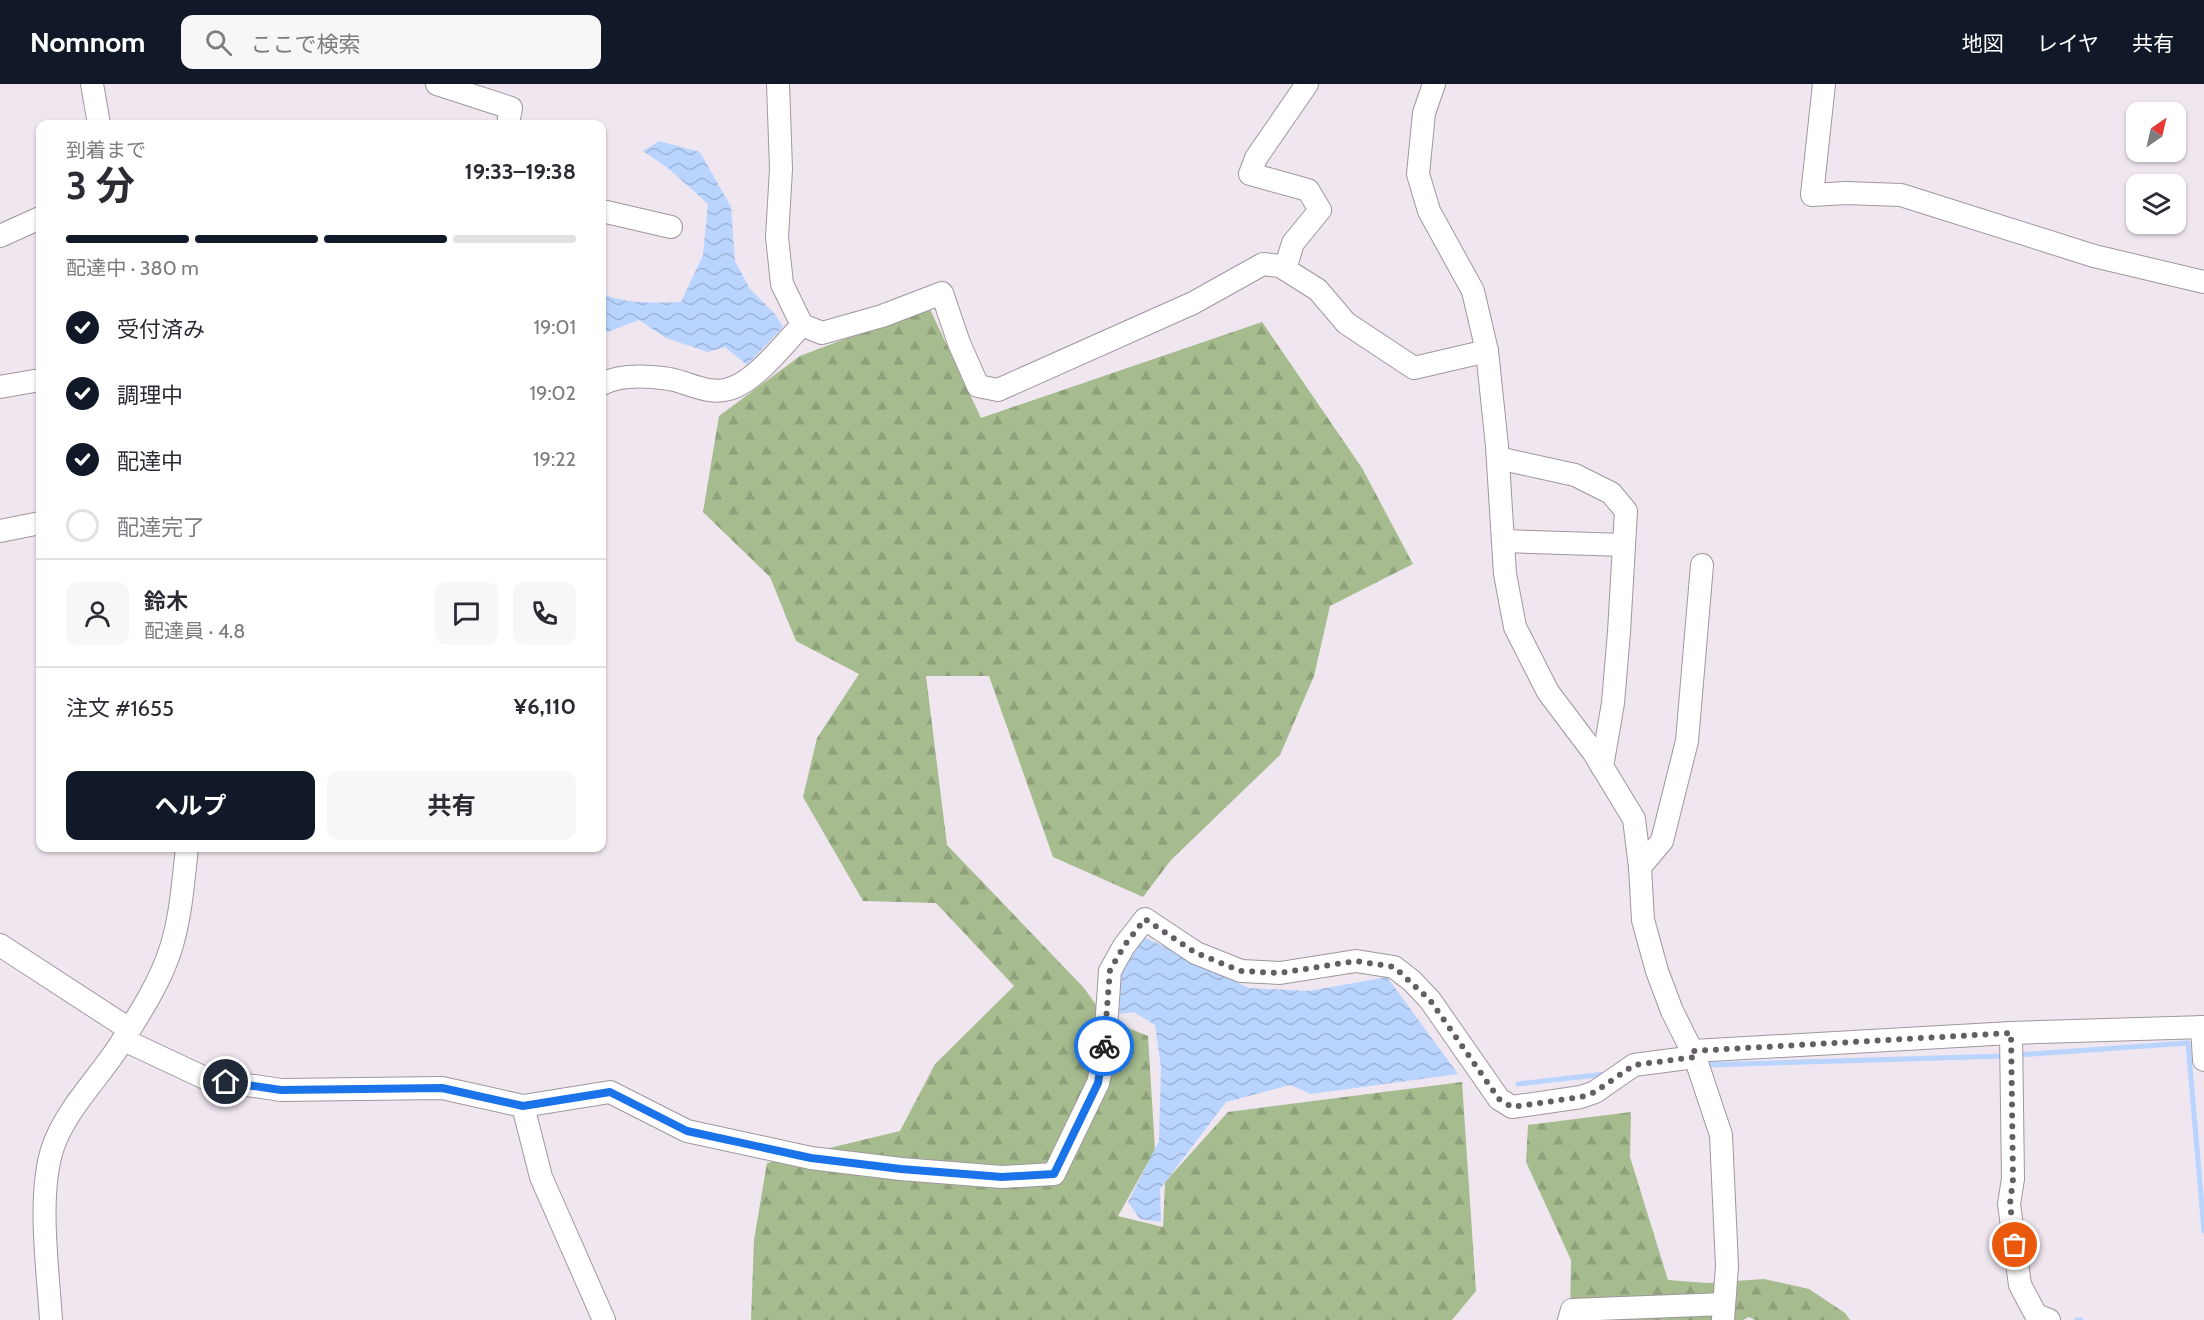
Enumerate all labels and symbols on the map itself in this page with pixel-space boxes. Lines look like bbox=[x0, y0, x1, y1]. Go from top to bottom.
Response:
north arrow bbox=[2126, 102, 2186, 162]
courier bbox=[1074, 1016, 1134, 1076]
pin bbox=[200, 1056, 251, 1107]
pin bbox=[1989, 1219, 2040, 1270]

